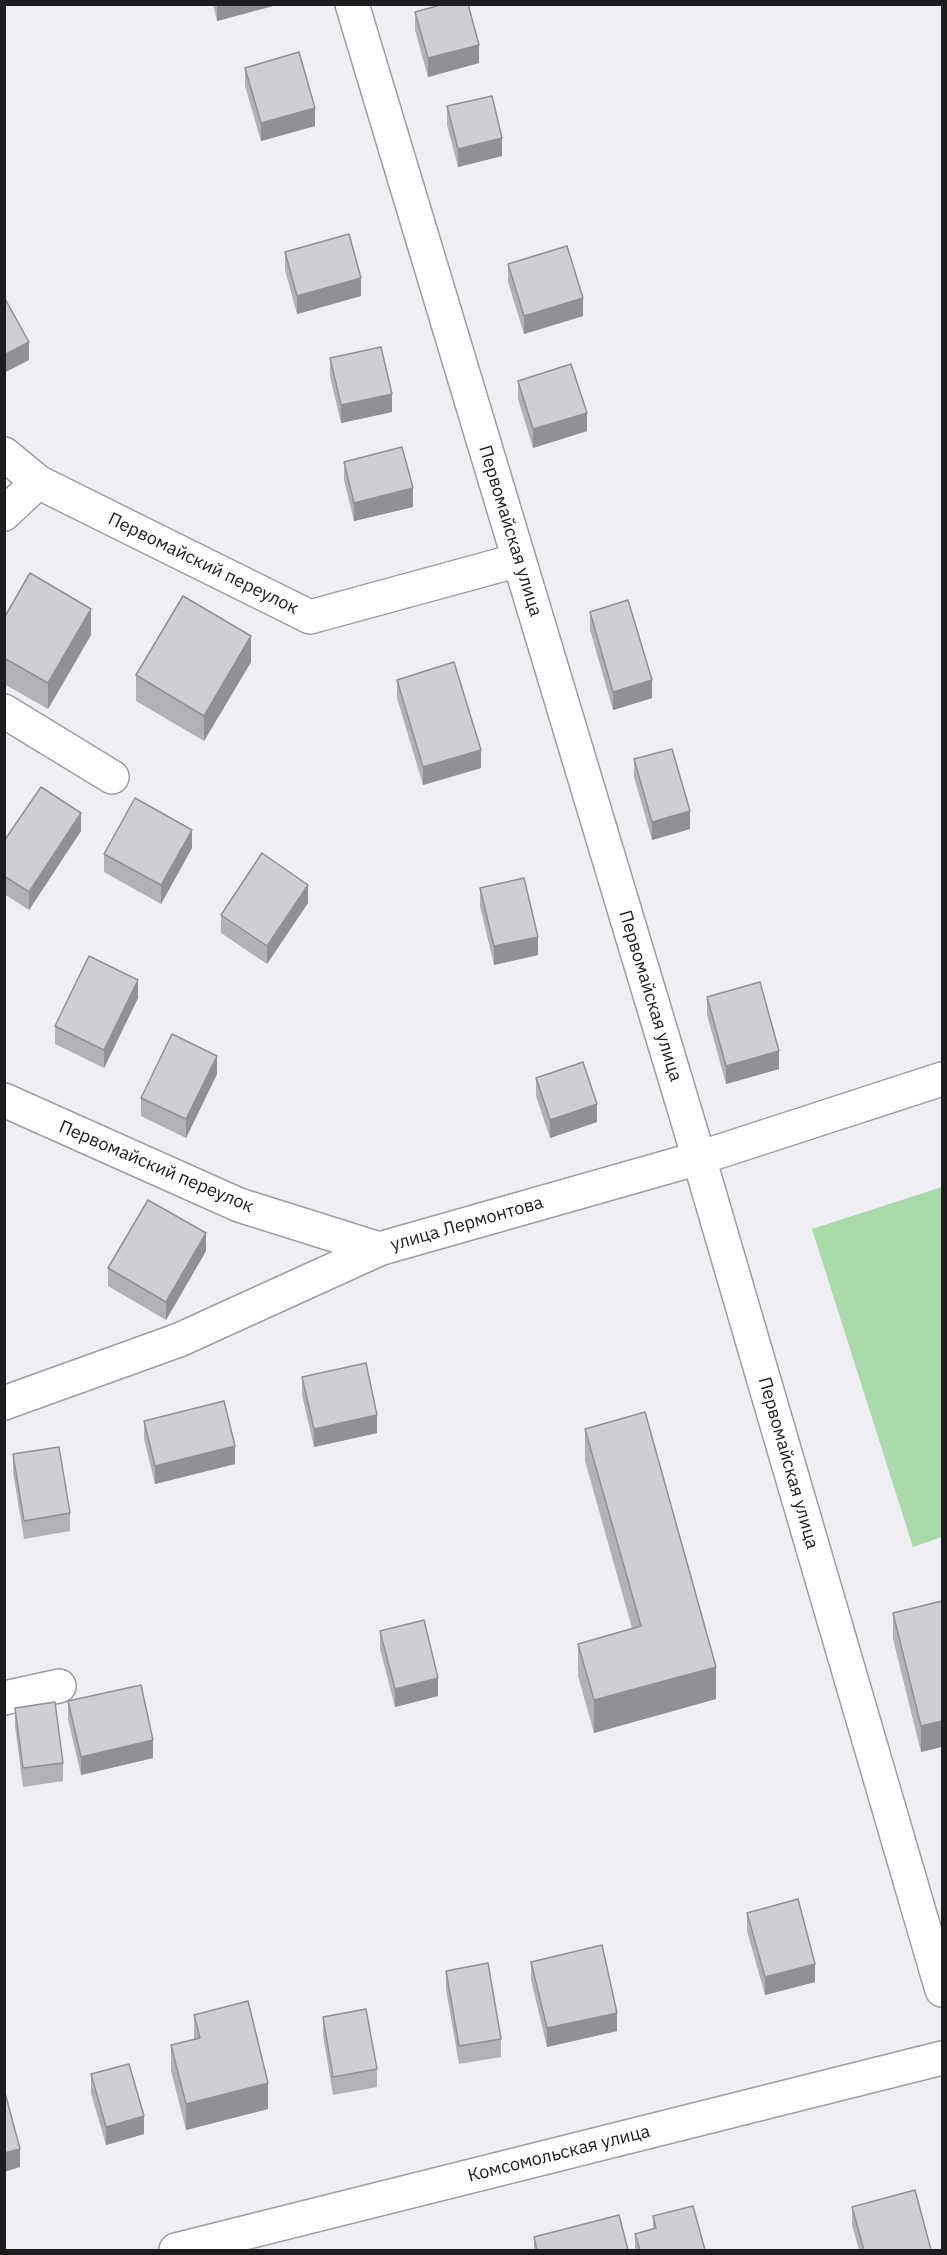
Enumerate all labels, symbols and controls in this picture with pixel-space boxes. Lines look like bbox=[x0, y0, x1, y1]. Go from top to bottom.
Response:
street label: Первомайская улица bbox=[474, 443, 546, 619]
street label: Первомайский переулок bbox=[104, 508, 302, 620]
street label: Первомайская улица bbox=[614, 908, 686, 1084]
street label: Первомайский переулок bbox=[55, 1116, 257, 1218]
street label: улица Лермонтова bbox=[388, 1192, 546, 1256]
street label: Первомайская улица bbox=[753, 1375, 823, 1551]
street label: Комсомольская улица bbox=[466, 2121, 652, 2187]

